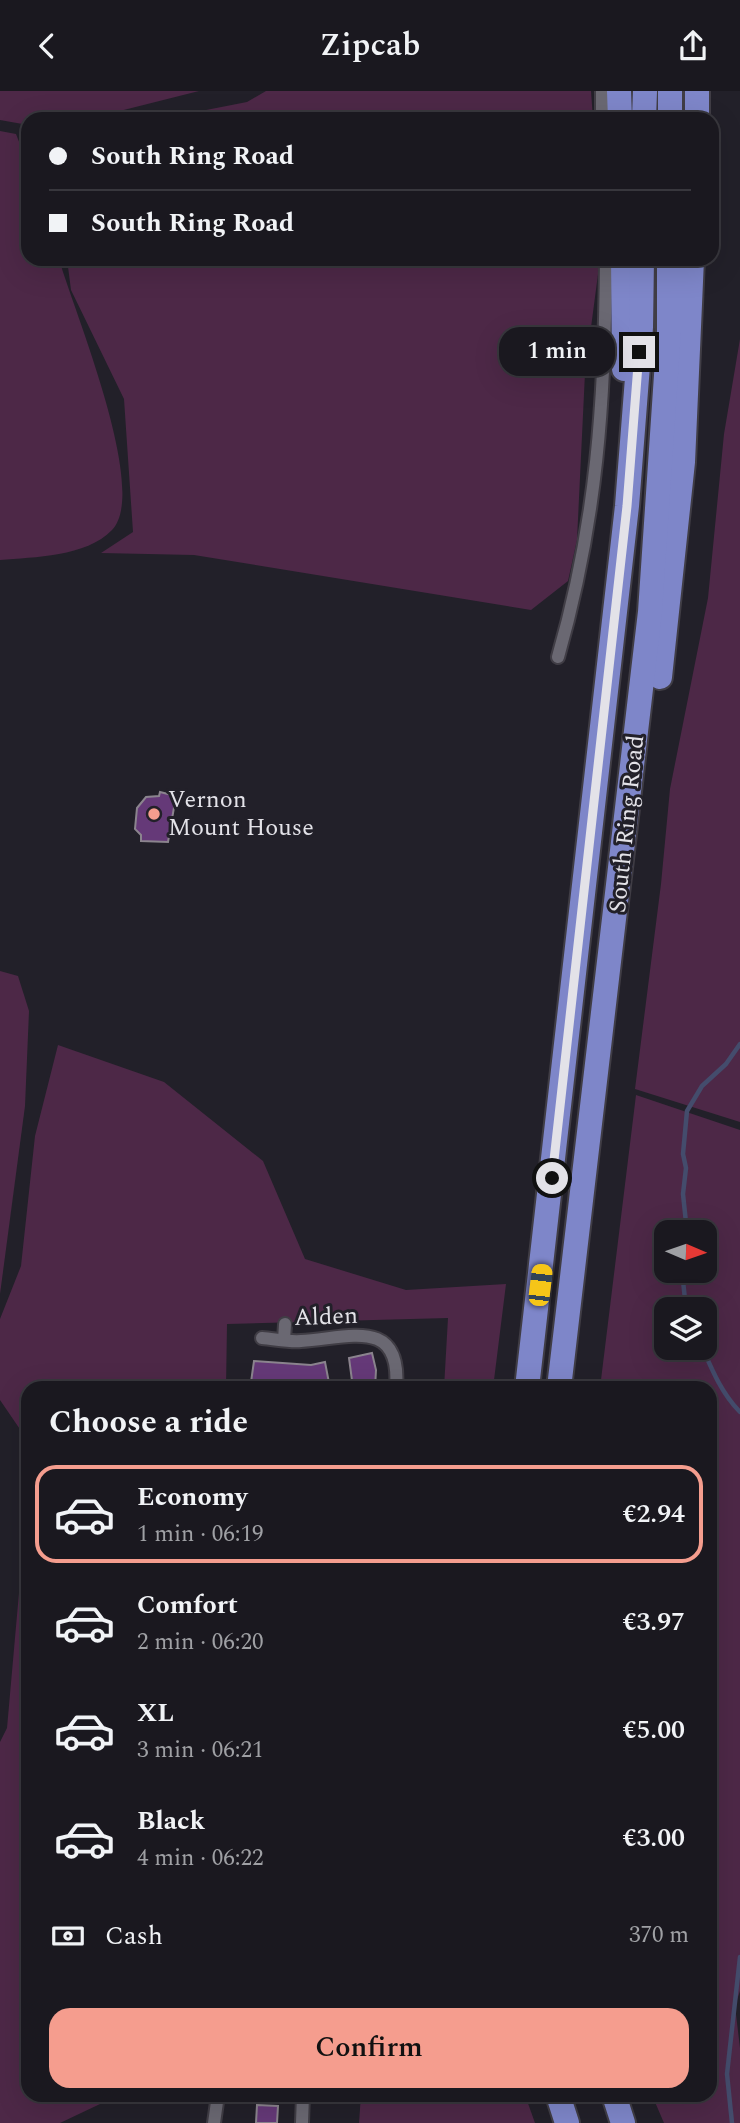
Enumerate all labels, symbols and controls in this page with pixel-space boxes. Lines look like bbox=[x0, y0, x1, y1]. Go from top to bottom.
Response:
text: Zipcab bbox=[320, 21, 420, 70]
icon: back bbox=[28, 27, 66, 65]
icon: share bbox=[674, 27, 712, 65]
text: South Ring Road bbox=[91, 136, 294, 176]
text: South Ring Road bbox=[91, 203, 294, 243]
callout: 1 min bbox=[499, 327, 614, 377]
text: 1 min bbox=[527, 334, 587, 369]
route end bbox=[623, 336, 655, 368]
street label: South Ring Road bbox=[600, 733, 654, 915]
place label: Vernon Mount House bbox=[168, 782, 314, 846]
marker: Vernon Mount House bbox=[146, 806, 162, 822]
route start bbox=[536, 1162, 568, 1194]
north arrow bbox=[654, 1220, 718, 1283]
map controls bbox=[654, 1220, 717, 1360]
car bbox=[528, 1263, 553, 1307]
button: layers bbox=[654, 1297, 717, 1360]
street label: Alden bbox=[293, 1298, 359, 1336]
text: Choose a ride bbox=[49, 1398, 248, 1447]
text: Economy bbox=[137, 1477, 247, 1517]
icon: car bbox=[53, 1483, 116, 1546]
text: €2.94 bbox=[622, 1494, 685, 1534]
text: 1 min · 06:19 bbox=[137, 1517, 264, 1552]
text: Comfort bbox=[137, 1585, 238, 1625]
icon: car bbox=[53, 1591, 116, 1654]
text: €3.97 bbox=[622, 1602, 685, 1642]
text: 2 min · 06:20 bbox=[137, 1625, 264, 1660]
text: XL bbox=[137, 1693, 174, 1733]
icon: car bbox=[53, 1699, 116, 1762]
text: €5.00 bbox=[622, 1710, 685, 1750]
text: 3 min · 06:21 bbox=[137, 1733, 264, 1768]
text: Black bbox=[137, 1801, 205, 1841]
icon: car bbox=[53, 1807, 116, 1870]
text: €3.00 bbox=[622, 1818, 685, 1858]
text: 4 min · 06:22 bbox=[137, 1841, 264, 1876]
text: Cash bbox=[105, 1916, 163, 1956]
icon: cash bbox=[49, 1917, 87, 1955]
text: 370 m bbox=[629, 1918, 689, 1953]
button: Confirm bbox=[49, 2008, 689, 2088]

